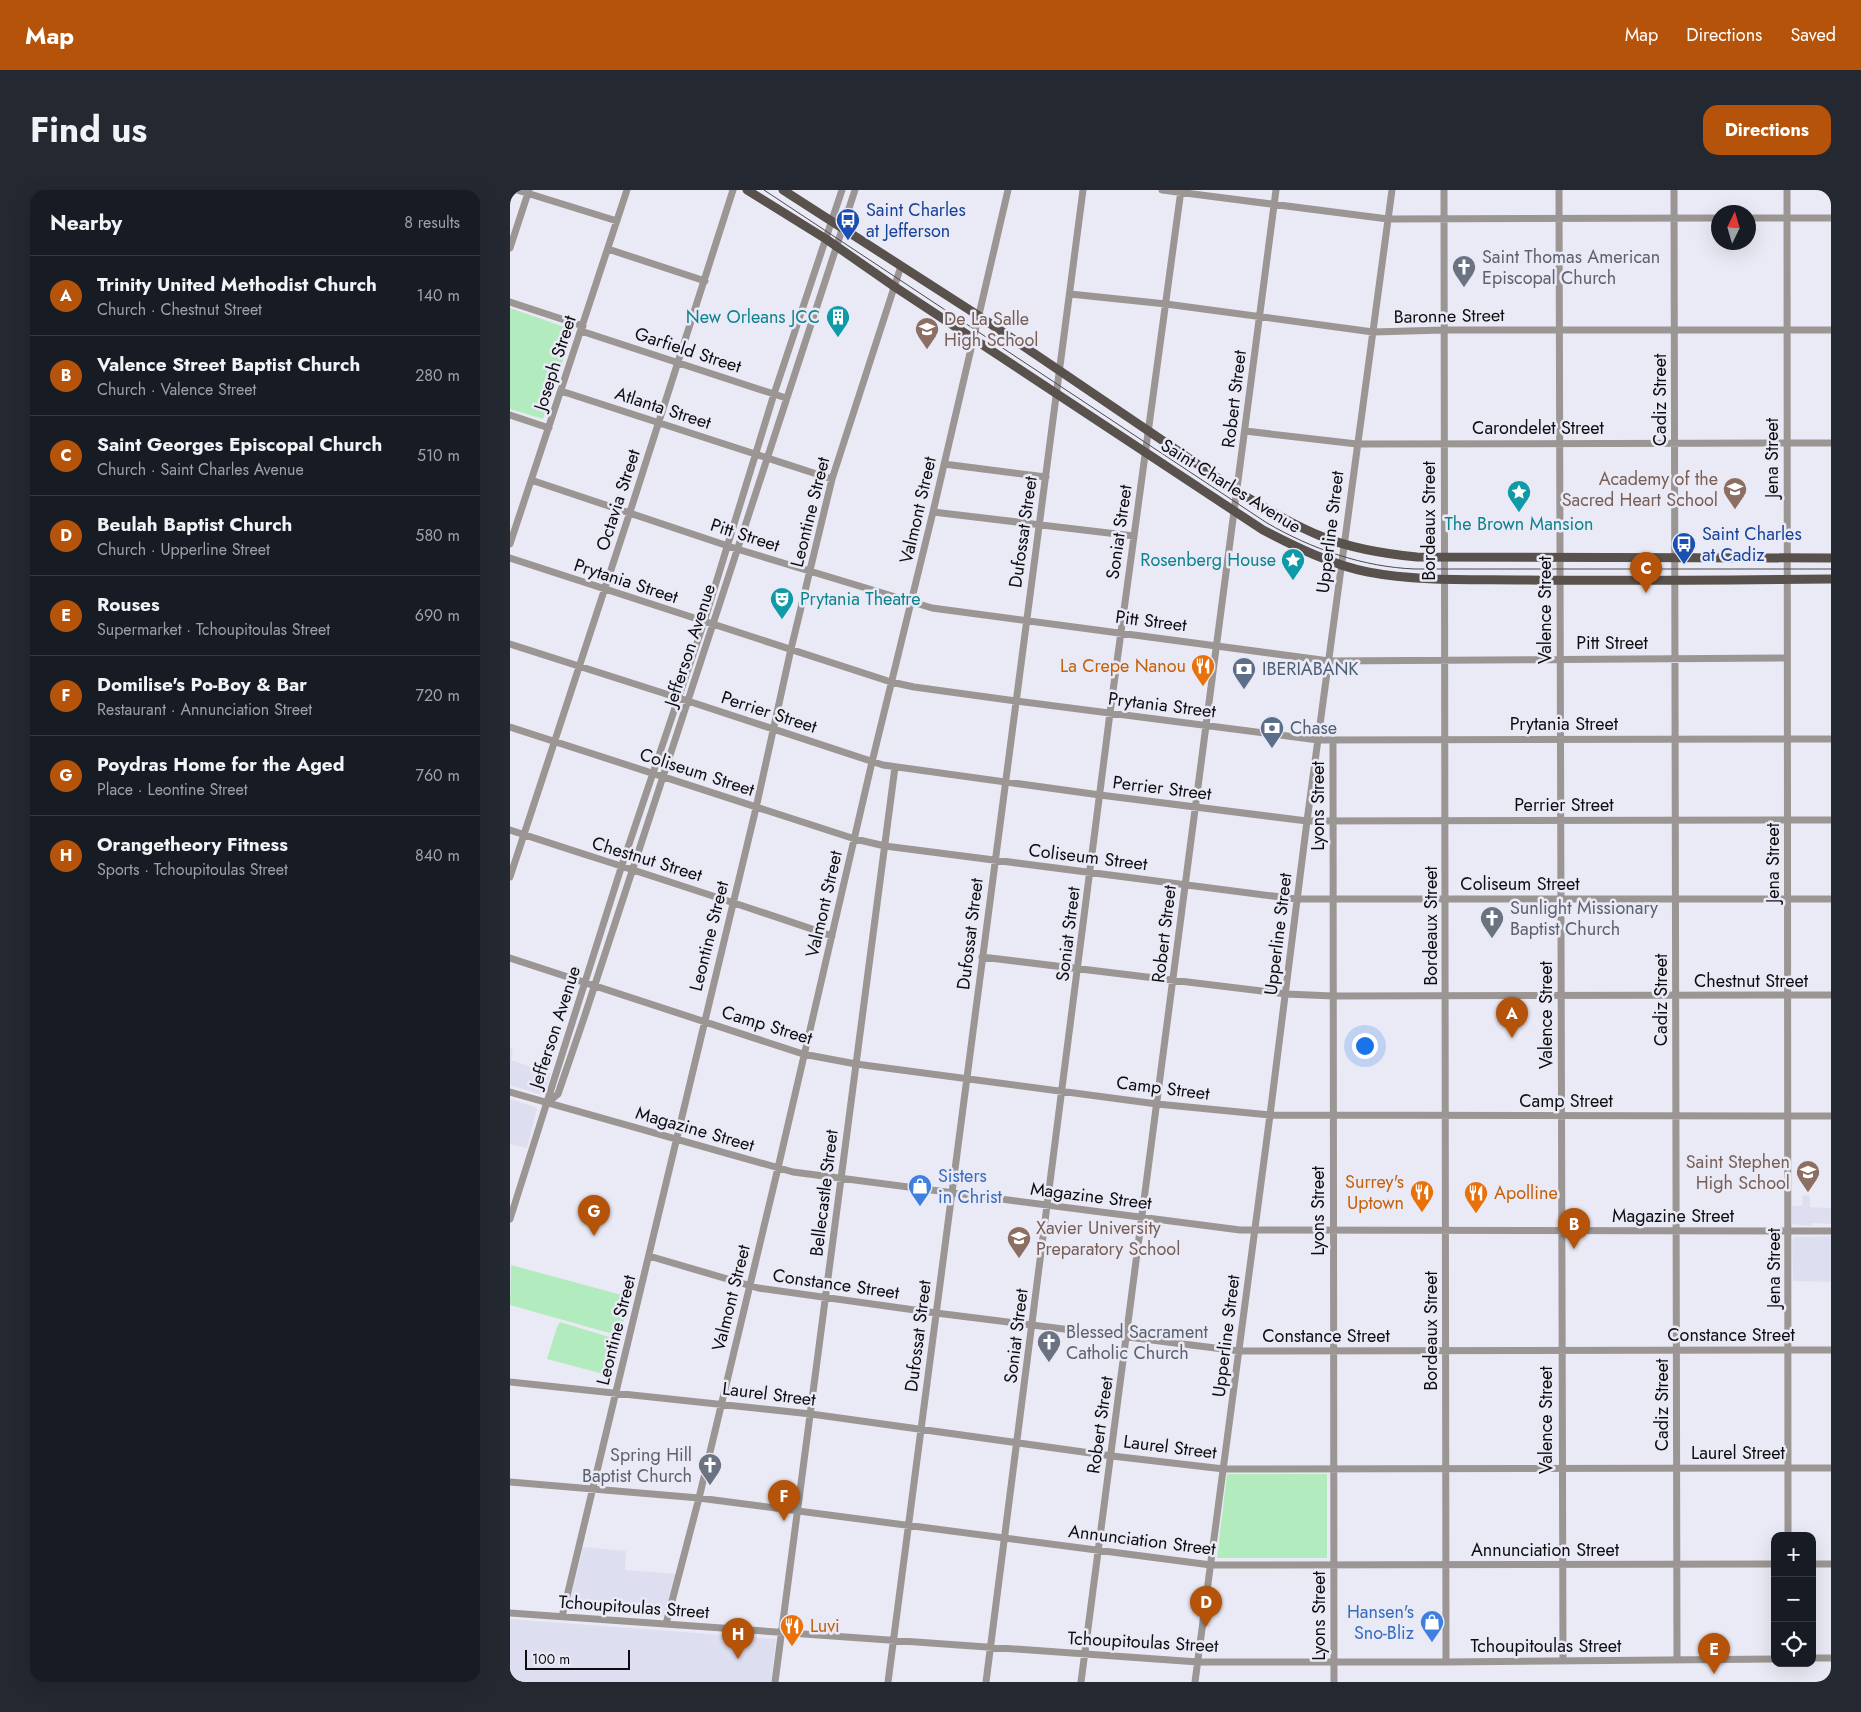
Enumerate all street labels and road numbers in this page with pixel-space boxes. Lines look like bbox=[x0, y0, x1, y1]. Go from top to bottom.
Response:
street label: Baronne Street bbox=[1393, 302, 1505, 330]
street label: Joseph Street bbox=[527, 311, 583, 416]
street label: Garfield Street bbox=[631, 321, 745, 380]
street label: Robert Street bbox=[1215, 348, 1253, 449]
street label: Cadiz Street bbox=[1647, 353, 1673, 446]
street label: Atlanta Street bbox=[612, 380, 715, 436]
street label: Carondelet Street bbox=[1472, 415, 1605, 441]
street label: Jena Street bbox=[1759, 417, 1785, 500]
street label: Saint Charles Avenue bbox=[1156, 432, 1306, 540]
street label: Octavia Street bbox=[589, 445, 647, 554]
street label: Valmont Street bbox=[893, 453, 943, 566]
street label: Leontine Street bbox=[784, 454, 836, 570]
street label: Bordeaux Street bbox=[1416, 461, 1442, 581]
street label: Upperline Street bbox=[1310, 469, 1350, 595]
street label: Dufossat Street bbox=[1002, 474, 1044, 590]
street label: Soniat Street bbox=[1100, 482, 1139, 581]
street label: Pitt Street bbox=[707, 512, 784, 559]
street label: Prytania Street bbox=[570, 552, 682, 610]
street label: Valence Street bbox=[1532, 555, 1558, 664]
street label: Jefferson Avenue bbox=[657, 580, 722, 711]
street label: Pitt Street bbox=[1114, 604, 1189, 638]
street label: Pitt Street bbox=[1576, 630, 1648, 656]
street label: Perrier Street bbox=[718, 684, 821, 740]
street label: Prytania Street bbox=[1107, 685, 1218, 725]
street label: Prytania Street bbox=[1510, 711, 1619, 737]
street label: Coliseum Street bbox=[636, 741, 758, 803]
street label: Lyons Street bbox=[1305, 760, 1331, 851]
street label: Perrier Street bbox=[1111, 769, 1214, 807]
street label: Perrier Street bbox=[1514, 792, 1614, 818]
street label: Jena Street bbox=[1760, 822, 1786, 905]
street label: Chestnut Street bbox=[589, 830, 706, 888]
street label: Coliseum Street bbox=[1027, 837, 1149, 877]
street label: Valmont Street bbox=[799, 847, 849, 960]
street label: Bordeaux Street bbox=[1418, 866, 1444, 986]
street label: Upperline Street bbox=[1258, 871, 1298, 997]
street label: Coliseum Street bbox=[1460, 871, 1580, 897]
street label: Dufossat Street bbox=[950, 876, 990, 991]
street label: Leontine Street bbox=[683, 878, 735, 994]
street label: Robert Street bbox=[1145, 883, 1183, 984]
street label: Soniat Street bbox=[1049, 885, 1087, 983]
street label: Cadiz Street bbox=[1648, 953, 1674, 1046]
street label: Valence Street bbox=[1533, 960, 1559, 1069]
street label: Jefferson Avenue bbox=[522, 962, 587, 1093]
street label: Chestnut Street bbox=[1694, 968, 1809, 994]
street label: Camp Street bbox=[718, 999, 816, 1051]
street label: Camp Street bbox=[1115, 1069, 1212, 1107]
street label: Camp Street bbox=[1519, 1088, 1613, 1114]
street label: Magazine Street bbox=[633, 1100, 758, 1159]
street label: Bellecastle Street bbox=[803, 1127, 845, 1258]
street label: Lyons Street bbox=[1305, 1165, 1331, 1256]
street label: Magazine Street bbox=[1029, 1176, 1154, 1216]
street label: Magazine Street bbox=[1612, 1203, 1735, 1229]
street label: Jena Street bbox=[1761, 1227, 1787, 1310]
street label: Valmont Street bbox=[705, 1241, 757, 1354]
street label: Constance Street bbox=[771, 1262, 902, 1306]
street label: Bordeaux Street bbox=[1418, 1271, 1444, 1391]
street label: Leontine Street bbox=[590, 1272, 642, 1388]
street label: Upperline Street bbox=[1206, 1273, 1246, 1399]
street label: Dufossat Street bbox=[898, 1278, 938, 1393]
street label: Soniat Street bbox=[997, 1287, 1035, 1385]
street label: Constance Street bbox=[1667, 1322, 1795, 1348]
street label: Constance Street bbox=[1262, 1323, 1390, 1349]
street label: Cadiz Street bbox=[1649, 1358, 1675, 1451]
street label: Valence Street bbox=[1533, 1365, 1559, 1474]
street label: Robert Street bbox=[1080, 1374, 1120, 1475]
street label: Laurel Street bbox=[721, 1375, 818, 1413]
street label: Laurel Street bbox=[1122, 1428, 1219, 1466]
street label: Laurel Street bbox=[1691, 1440, 1786, 1466]
street label: Annunciation Street bbox=[1067, 1518, 1218, 1562]
street label: Annunciation Street bbox=[1471, 1537, 1620, 1563]
street label: Lyons Street bbox=[1306, 1570, 1332, 1661]
street label: Tchoupitoulas Street bbox=[558, 1589, 711, 1625]
street label: Tchoupitoulas Street bbox=[1067, 1625, 1220, 1659]
street label: Tchoupitoulas Street bbox=[1471, 1633, 1622, 1659]

